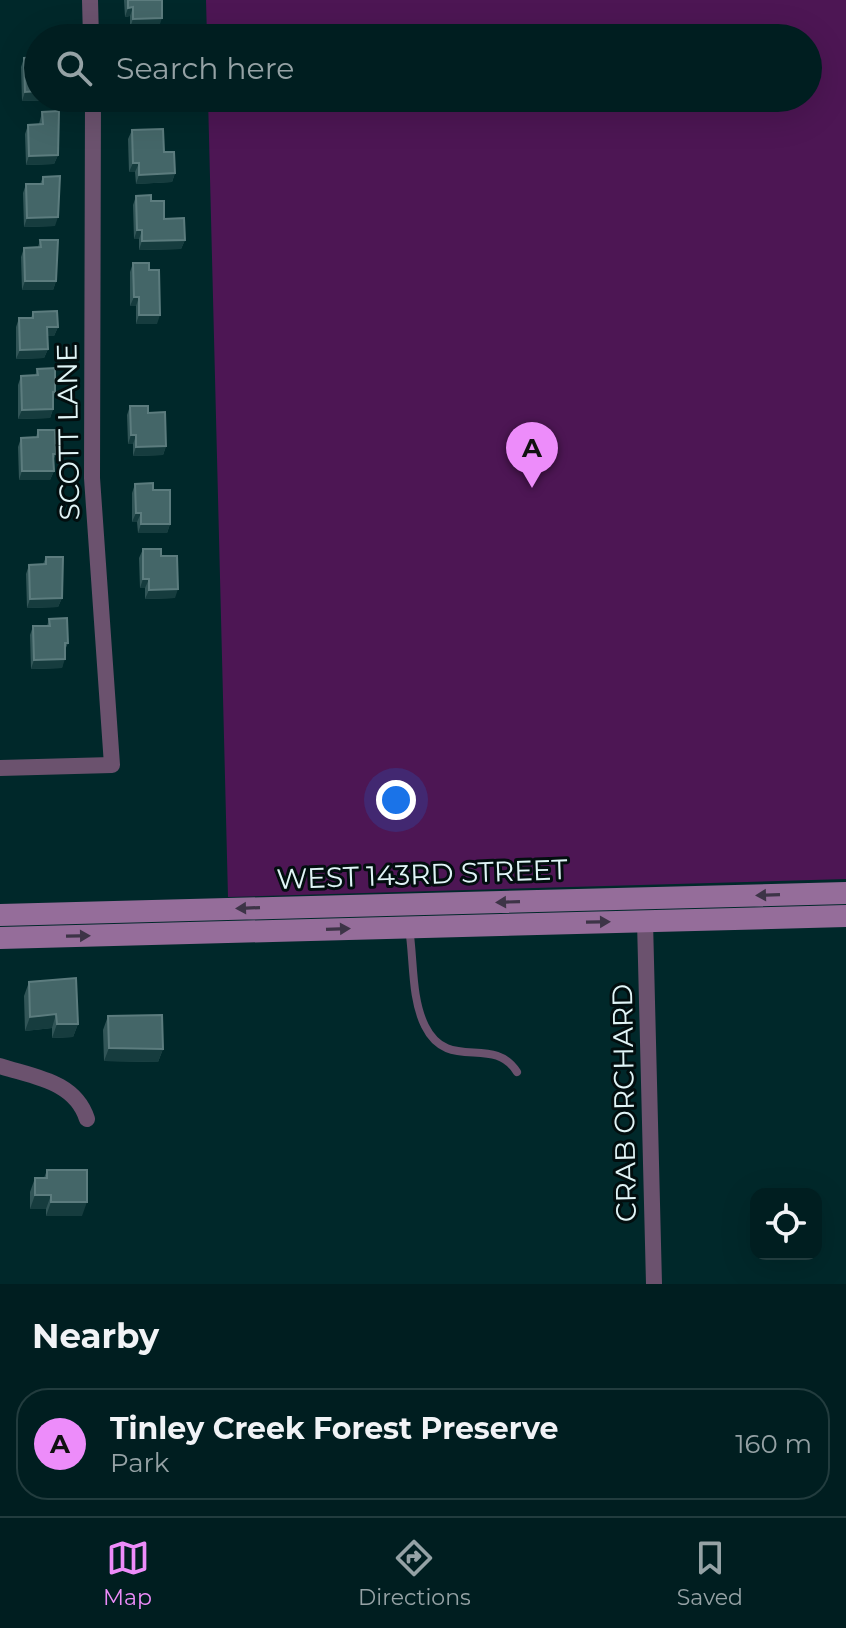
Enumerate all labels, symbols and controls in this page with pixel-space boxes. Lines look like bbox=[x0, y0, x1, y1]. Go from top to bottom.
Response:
search box bbox=[24, 24, 822, 112]
icon: search bbox=[52, 46, 96, 90]
text: Search here bbox=[116, 50, 294, 87]
street label: SCOTT LANE bbox=[49, 343, 87, 521]
pin: A bbox=[506, 422, 558, 488]
your location bbox=[376, 780, 416, 820]
street label: WEST 143RD STREET bbox=[276, 852, 568, 896]
one-way arrow bbox=[755, 888, 780, 901]
one-way arrow bbox=[495, 895, 520, 908]
one-way arrow bbox=[235, 902, 260, 915]
one-way arrow bbox=[586, 916, 611, 929]
one-way arrow bbox=[326, 923, 351, 936]
one-way arrow bbox=[66, 930, 91, 942]
street label: CRAB ORCHARD bbox=[605, 984, 643, 1222]
map controls bbox=[750, 1188, 822, 1260]
button: locate bbox=[750, 1188, 822, 1260]
text: Nearby bbox=[32, 1315, 159, 1357]
text: Tinley Creek Forest Preserve bbox=[110, 1410, 558, 1447]
text: A bbox=[50, 1428, 70, 1460]
text: 160 m bbox=[735, 1428, 812, 1460]
text: Park bbox=[110, 1447, 169, 1479]
tab: Map bbox=[103, 1536, 152, 1611]
tab: Directions bbox=[358, 1536, 471, 1611]
tab: Saved bbox=[677, 1536, 743, 1611]

